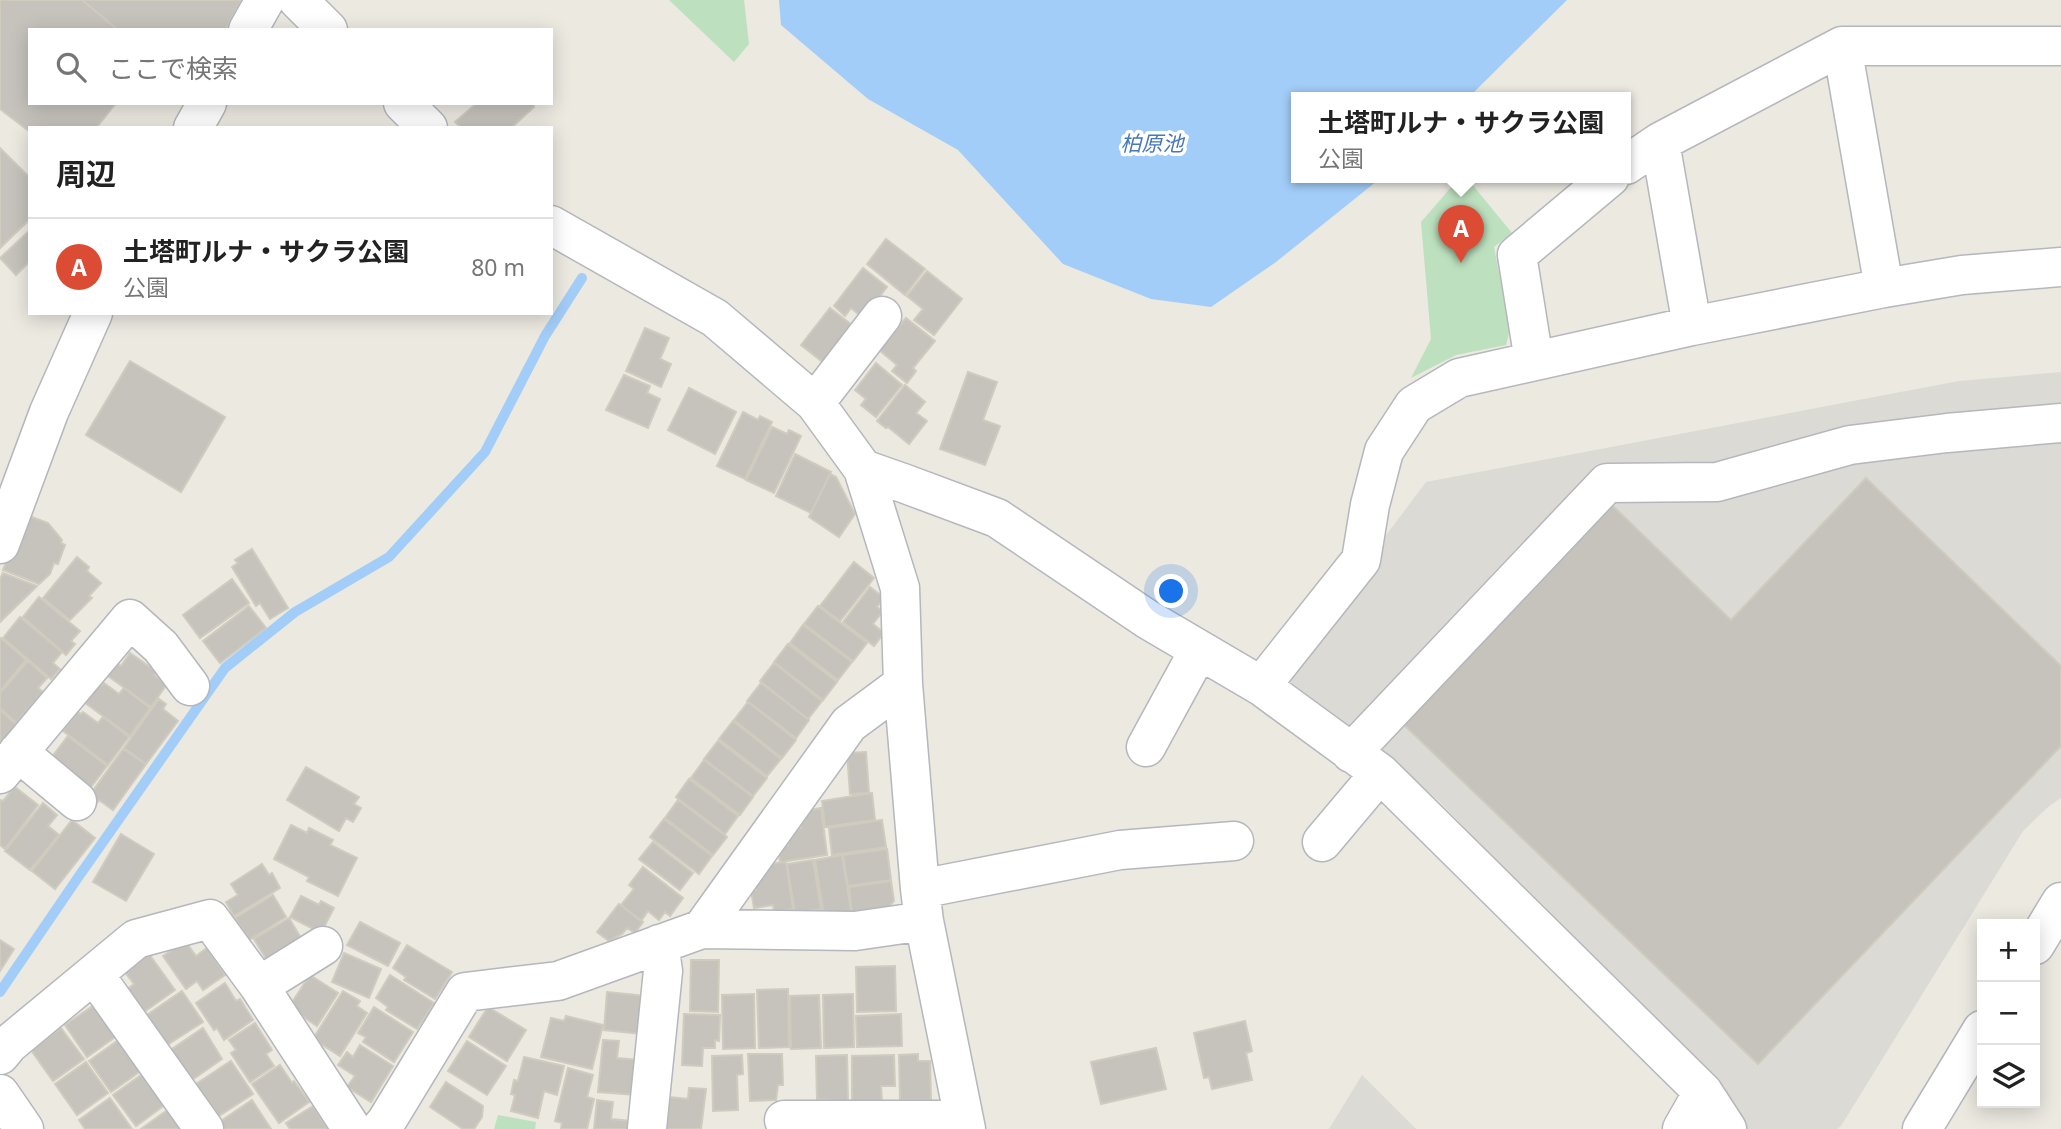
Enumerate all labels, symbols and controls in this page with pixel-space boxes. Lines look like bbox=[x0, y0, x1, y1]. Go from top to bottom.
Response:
search box bbox=[28, 28, 553, 105]
icon: search bbox=[52, 48, 90, 86]
text: ここで検索 bbox=[108, 50, 238, 86]
popup bbox=[1291, 92, 1631, 183]
text: 土塔町ルナ・サクラ公園 bbox=[1318, 104, 1604, 140]
water label: 柏原池 bbox=[1121, 129, 1185, 157]
text: 公園 bbox=[1318, 142, 1364, 174]
text: 周辺 bbox=[56, 153, 116, 194]
pin: A bbox=[1438, 205, 1484, 263]
text: 土塔町ルナ・サクラ公園 bbox=[123, 233, 409, 269]
text: A bbox=[71, 251, 87, 283]
text: 80 m bbox=[471, 251, 525, 283]
text: 公園 bbox=[123, 271, 169, 303]
your location bbox=[1154, 574, 1188, 608]
map controls bbox=[1977, 919, 2040, 1108]
button: + bbox=[1977, 919, 2040, 982]
button: − bbox=[1977, 982, 2040, 1045]
button: layers bbox=[1977, 1045, 2040, 1108]

